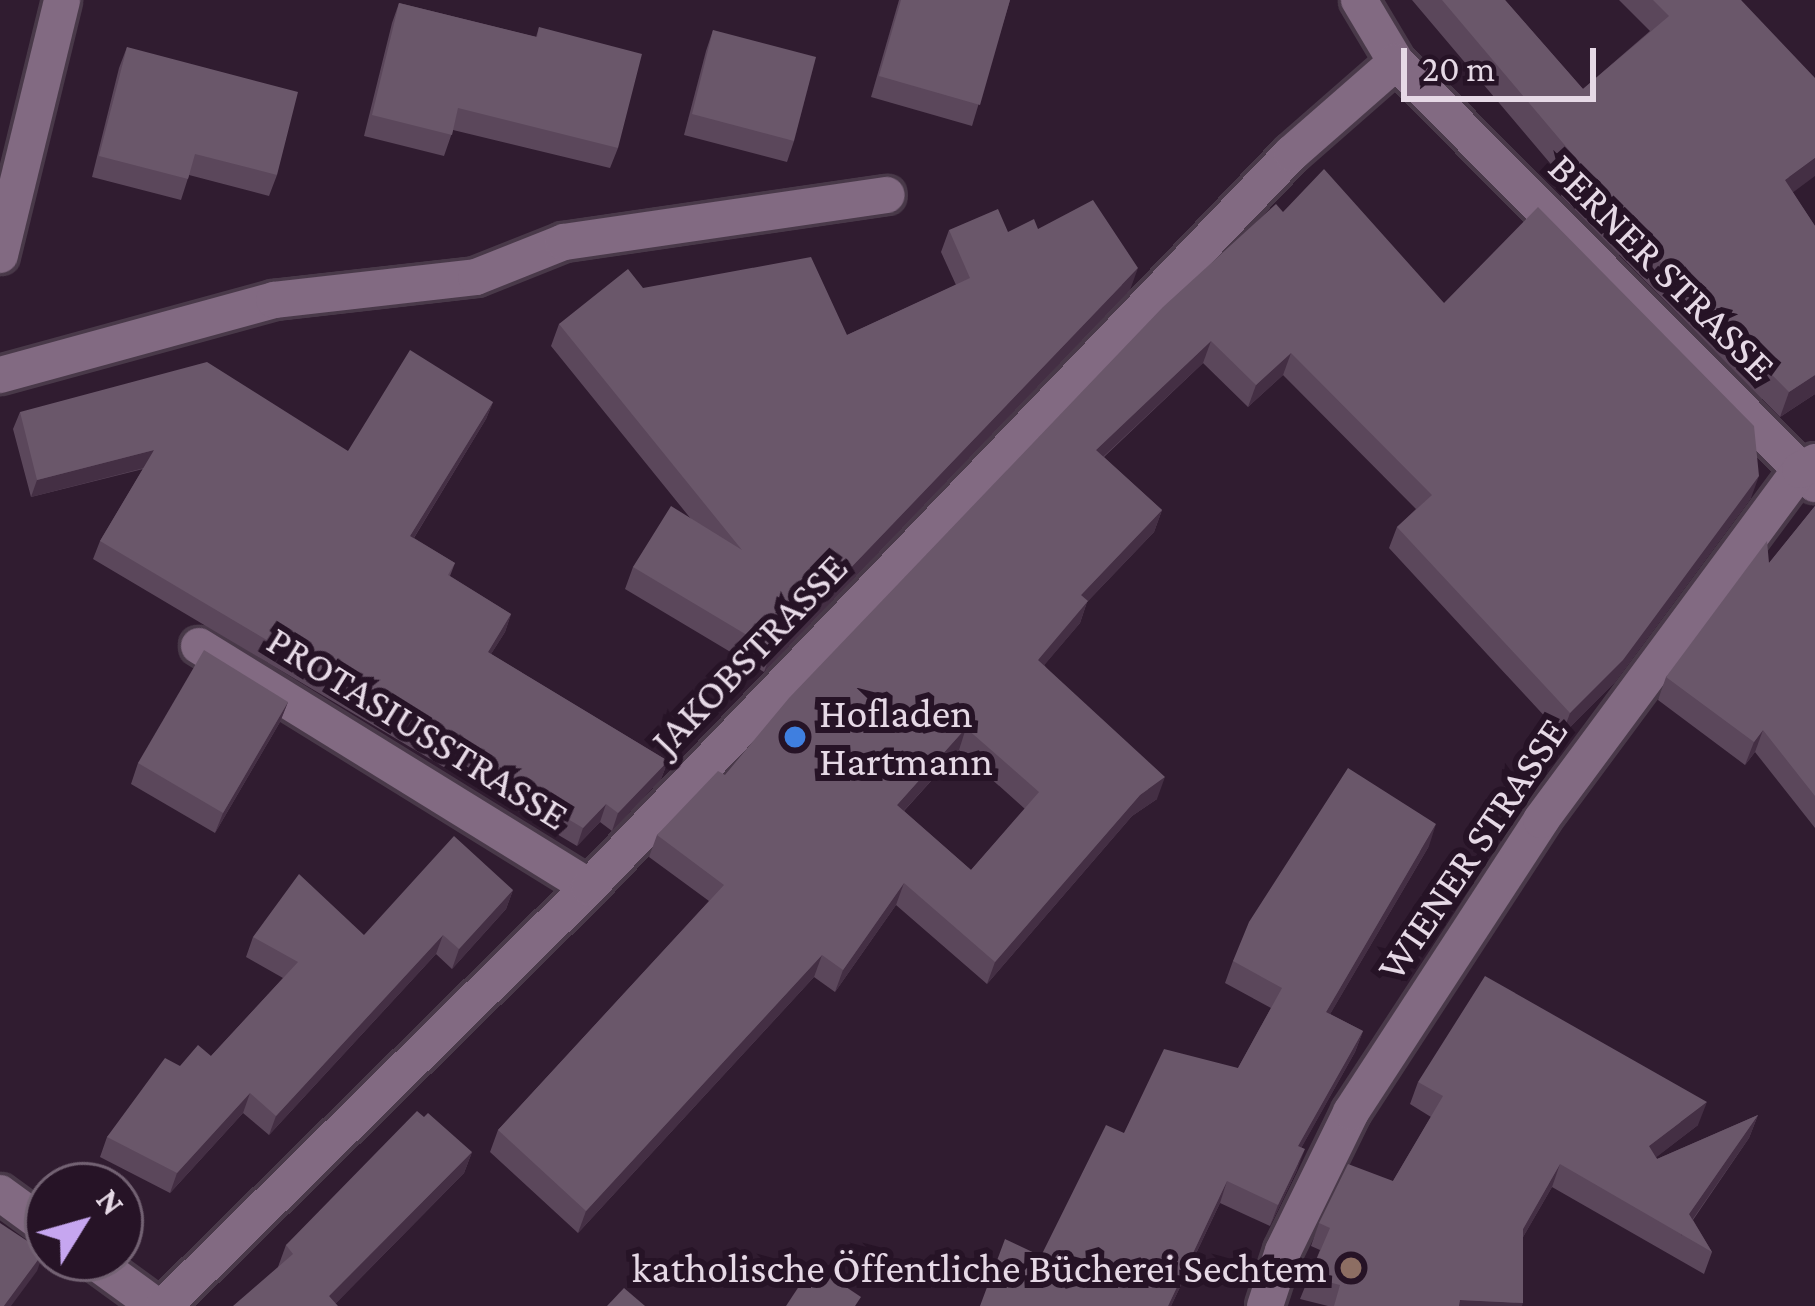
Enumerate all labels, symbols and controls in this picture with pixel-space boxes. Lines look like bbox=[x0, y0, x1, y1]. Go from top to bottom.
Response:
scale bar bbox=[1407, 24, 1602, 98]
text: 20 m bbox=[1422, 49, 1495, 89]
street label: BERNER STRASSE bbox=[1538, 143, 1786, 391]
street label: JAKOBSTRASSE bbox=[640, 543, 858, 765]
street label: PROTASIUSSTRASSE bbox=[258, 615, 578, 841]
place label: Hofladen Hartmann bbox=[819, 688, 993, 786]
street label: WIENER STRASSE bbox=[1366, 708, 1578, 990]
marker: Hofladen Hartmann bbox=[782, 724, 808, 750]
north arrow bbox=[24, 1162, 144, 1282]
text: N bbox=[89, 1182, 132, 1222]
place label: katholische Öffentliche Bücherei Sechtem bbox=[631, 1243, 1327, 1293]
marker: katholische Öffentliche Bücherei Sechtem bbox=[1338, 1255, 1364, 1281]

